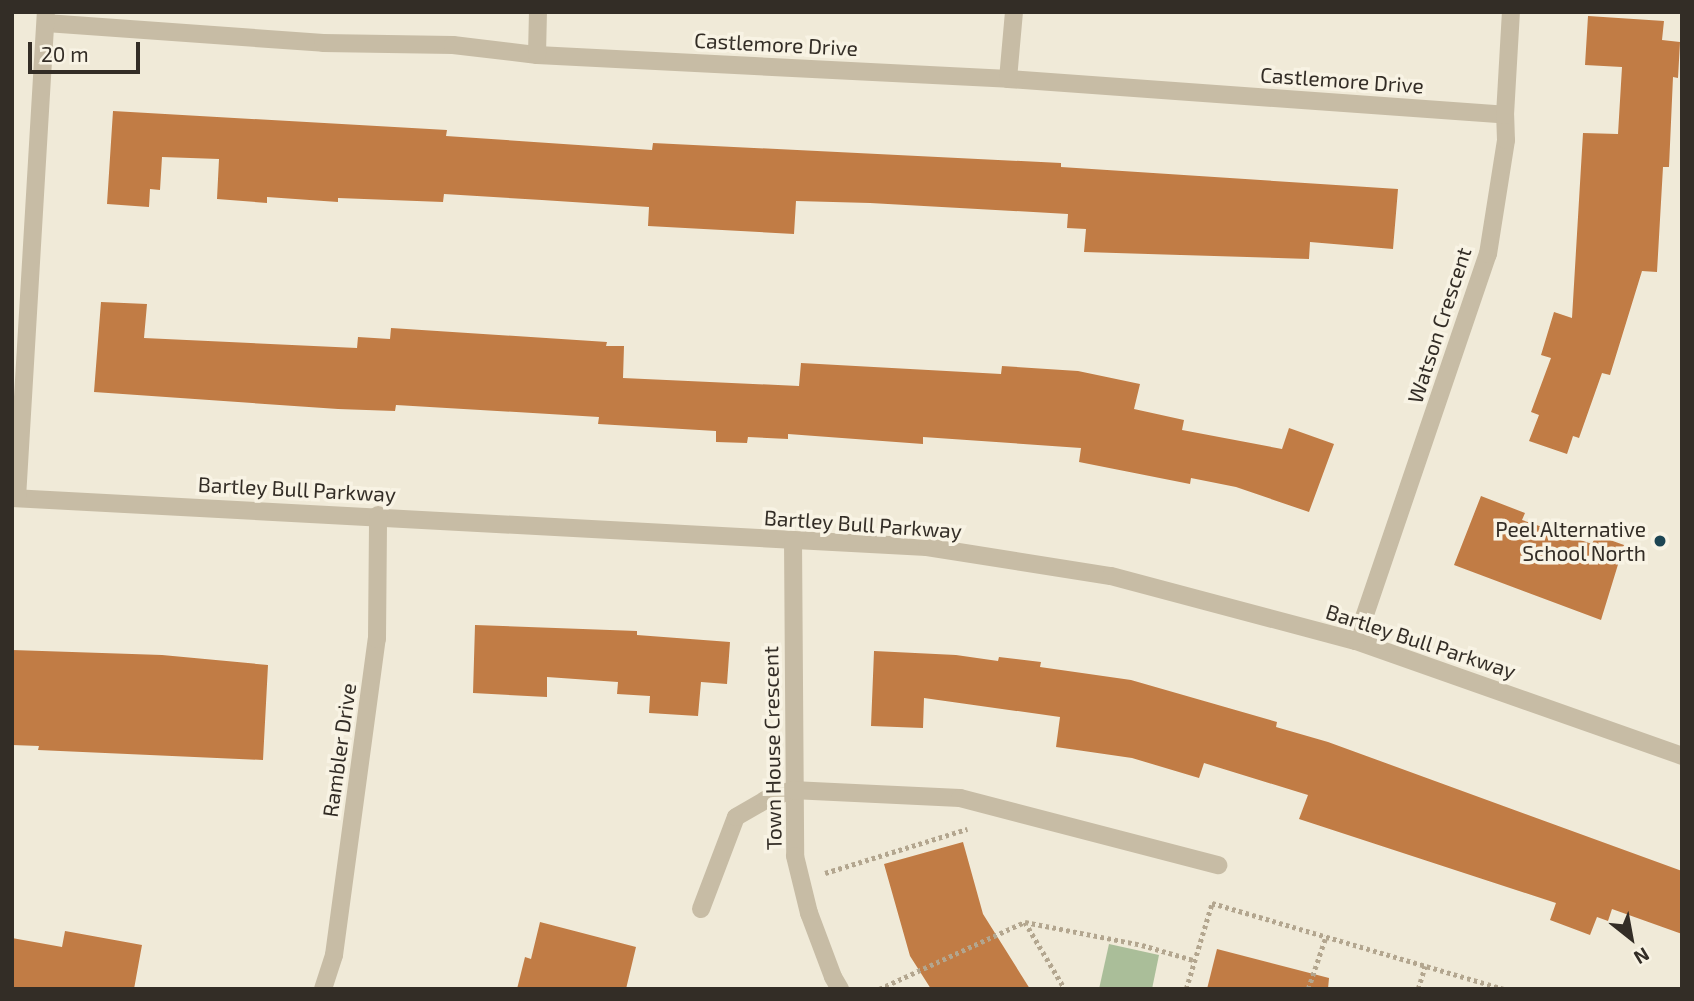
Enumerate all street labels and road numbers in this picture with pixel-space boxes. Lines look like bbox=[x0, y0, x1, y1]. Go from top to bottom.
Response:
street label: Castlemore Drive bbox=[693, 27, 859, 61]
street label: Castlemore Drive bbox=[1259, 62, 1425, 98]
street label: Watson Crescent bbox=[1402, 244, 1476, 406]
street label: Bartley Bull Parkway bbox=[197, 471, 397, 507]
street label: Bartley Bull Parkway bbox=[763, 504, 963, 544]
street label: Bartley Bull Parkway bbox=[1322, 598, 1520, 684]
street label: Town House Crescent bbox=[758, 646, 786, 850]
street label: Rambler Drive bbox=[317, 681, 361, 819]

